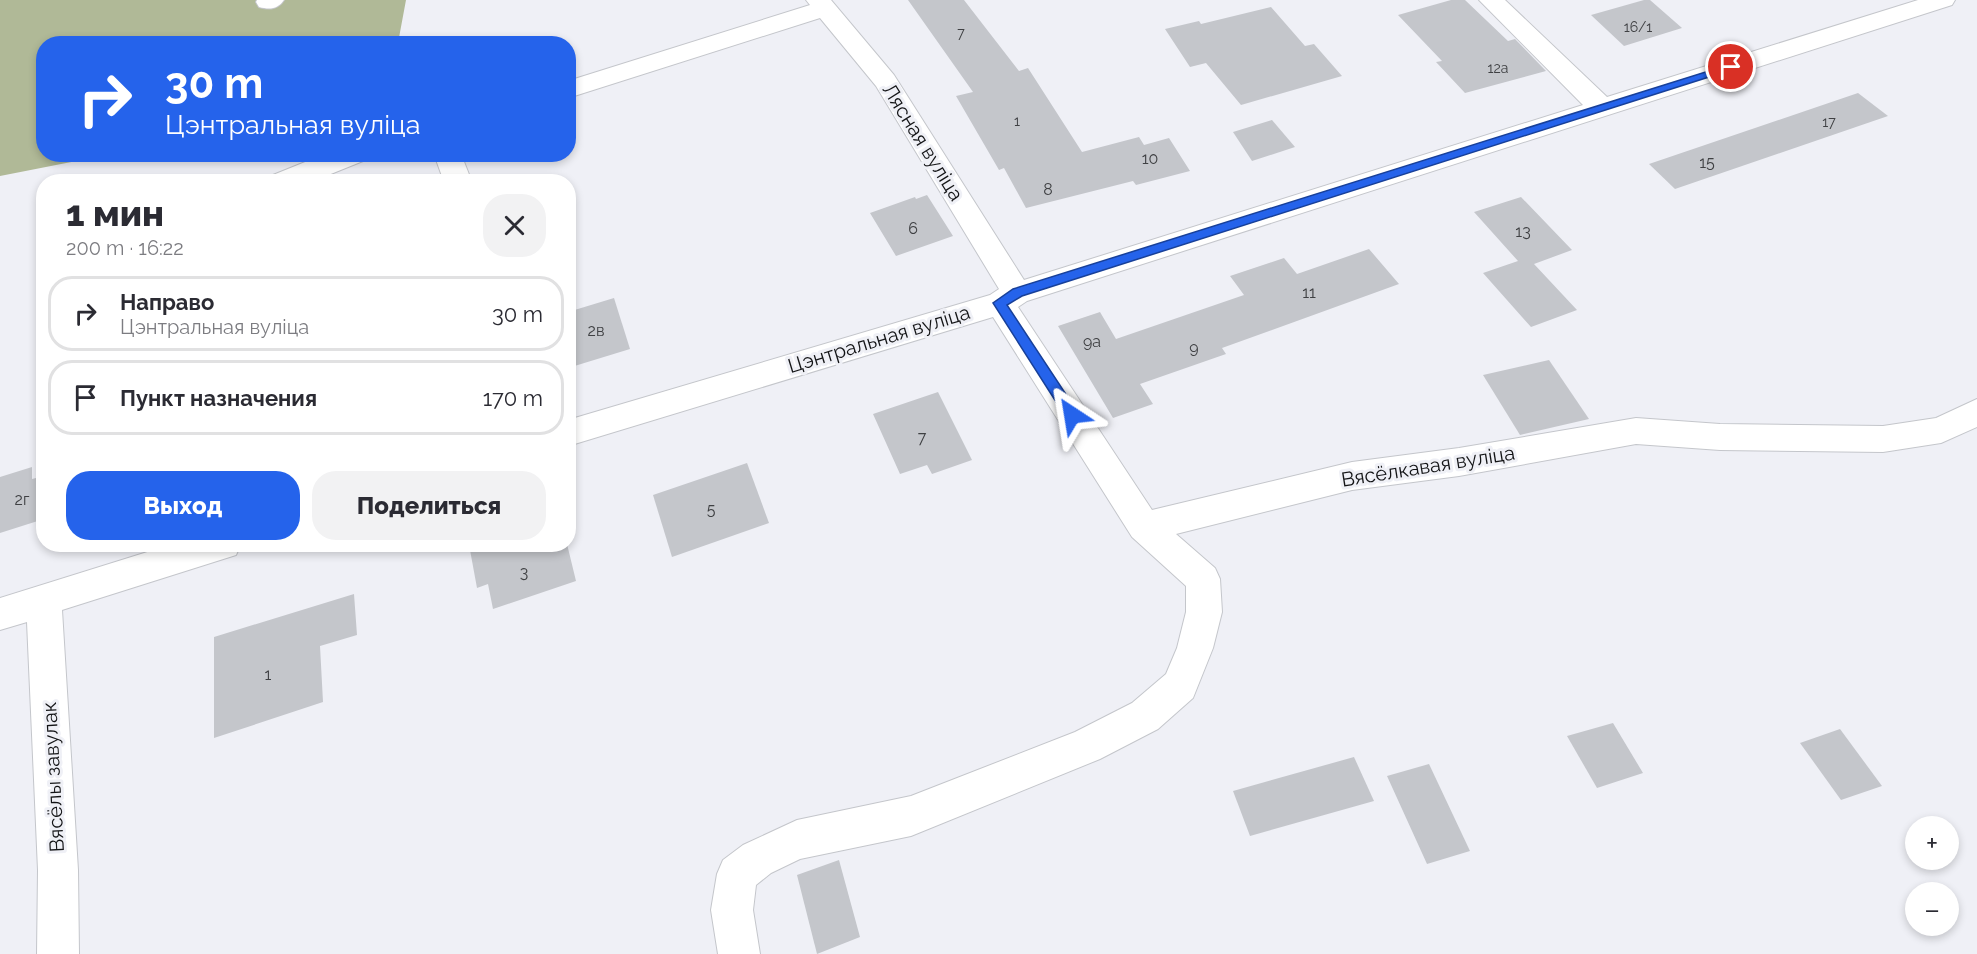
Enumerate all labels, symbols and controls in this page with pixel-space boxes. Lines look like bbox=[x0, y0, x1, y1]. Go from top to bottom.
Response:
house number: 16/1 bbox=[1624, 19, 1652, 35]
house number: 7 bbox=[957, 25, 965, 41]
pin bbox=[1705, 41, 1756, 92]
icon: arrive bbox=[1714, 50, 1747, 83]
text: 30 m bbox=[165, 59, 263, 108]
icon: right bbox=[66, 60, 144, 138]
house number: 12а bbox=[1488, 60, 1508, 76]
street label: Лясная вуліца bbox=[877, 79, 969, 205]
text: Цэнтральная вуліца bbox=[165, 109, 420, 140]
house number: 1 bbox=[1014, 113, 1020, 129]
house number: 17 bbox=[1822, 114, 1836, 130]
house number: 10 bbox=[1142, 149, 1158, 168]
house number: 15 bbox=[1699, 153, 1715, 172]
house number: 8 bbox=[1043, 180, 1053, 199]
text: 1 мин bbox=[66, 192, 164, 234]
button: close bbox=[483, 194, 546, 257]
house number: 6 bbox=[908, 219, 918, 238]
house number: 13 bbox=[1515, 222, 1531, 241]
text: 200 m · 16:22 bbox=[66, 236, 184, 260]
house number: 11 bbox=[1302, 283, 1316, 302]
text: Направо bbox=[120, 289, 214, 315]
icon: right bbox=[69, 297, 102, 330]
street label: Цэнтральная вуліца bbox=[785, 300, 973, 378]
text: 30 m bbox=[492, 301, 543, 327]
text: Цэнтральная вуліца bbox=[120, 315, 309, 339]
house number: 2в bbox=[588, 321, 604, 340]
house number: 9а bbox=[1083, 332, 1101, 351]
house number: 9 bbox=[1189, 338, 1199, 357]
icon: arrive bbox=[69, 381, 102, 414]
position arrow bbox=[1040, 383, 1104, 447]
text: Пункт назначения bbox=[120, 385, 317, 411]
text: 170 m bbox=[483, 385, 543, 411]
house number: 7 bbox=[918, 428, 927, 447]
street label: Вясёлкавая вуліца bbox=[1339, 440, 1517, 492]
button: Выход bbox=[66, 471, 300, 540]
button: Поделиться bbox=[312, 471, 546, 540]
house number: 2г bbox=[15, 490, 30, 509]
house number: 5 bbox=[707, 500, 716, 519]
house number: 3 bbox=[520, 563, 528, 582]
house number: 1 bbox=[265, 665, 272, 684]
street label: Вясёлы завулак bbox=[37, 701, 69, 853]
map controls bbox=[1905, 816, 1959, 936]
button: + bbox=[1905, 816, 1959, 870]
button: − bbox=[1905, 882, 1959, 936]

